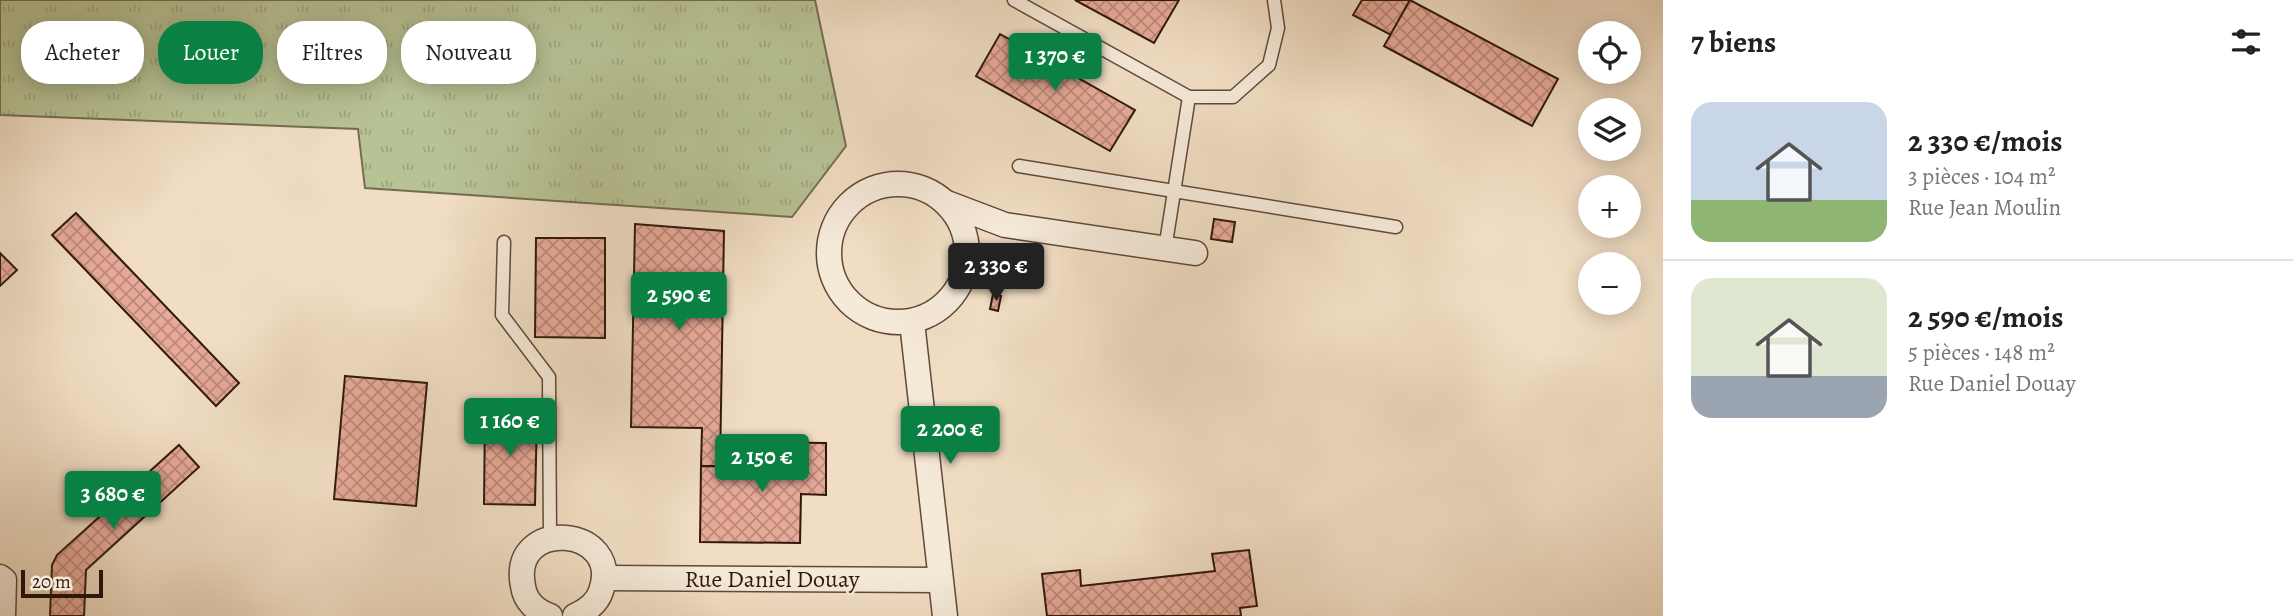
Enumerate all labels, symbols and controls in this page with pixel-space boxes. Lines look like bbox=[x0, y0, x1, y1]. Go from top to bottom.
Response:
chip: Acheter bbox=[21, 21, 144, 84]
chip: Louer bbox=[158, 21, 263, 84]
chip: Filtres bbox=[277, 21, 387, 84]
chip: Nouveau bbox=[401, 21, 536, 84]
map controls bbox=[1578, 21, 1641, 315]
button: locate bbox=[1578, 21, 1641, 84]
text: 7 biens bbox=[1691, 22, 1776, 62]
icon: filters bbox=[2227, 23, 2265, 61]
pin: 1 370 € bbox=[990, 34, 1120, 93]
text: 1 370 € bbox=[1025, 40, 1085, 71]
button: layers bbox=[1578, 98, 1641, 161]
text: 2 330 €/mois bbox=[1908, 121, 2063, 161]
icon: home bbox=[1747, 130, 1831, 214]
text: 3 pièces · 104 m² bbox=[1908, 161, 2055, 192]
button: + bbox=[1578, 175, 1641, 238]
text: Rue Jean Moulin bbox=[1908, 192, 2061, 223]
pin: 2 330 € bbox=[931, 244, 1061, 303]
text: 2 330 € bbox=[964, 250, 1028, 281]
button: − bbox=[1578, 252, 1641, 315]
pin: 2 590 € bbox=[614, 272, 744, 332]
text: 2 590 € bbox=[647, 279, 711, 310]
text: 2 590 €/mois bbox=[1908, 297, 2063, 337]
icon: home bbox=[1747, 306, 1831, 390]
text: 5 pièces · 148 m² bbox=[1908, 337, 2055, 368]
text: Rue Daniel Douay bbox=[1908, 368, 2076, 399]
pin: 1 160 € bbox=[445, 398, 575, 458]
text: 1 160 € bbox=[480, 405, 540, 436]
pin: 2 200 € bbox=[885, 406, 1015, 466]
text: 2 200 € bbox=[917, 413, 983, 444]
pin: 2 150 € bbox=[697, 434, 827, 494]
text: 2 150 € bbox=[731, 441, 793, 472]
pin: 3 680 € bbox=[48, 472, 178, 531]
text: 3 680 € bbox=[81, 478, 145, 509]
street label: Rue Daniel Douay bbox=[684, 563, 860, 595]
scale bar bbox=[21, 567, 103, 599]
text: 20 m bbox=[32, 569, 71, 595]

